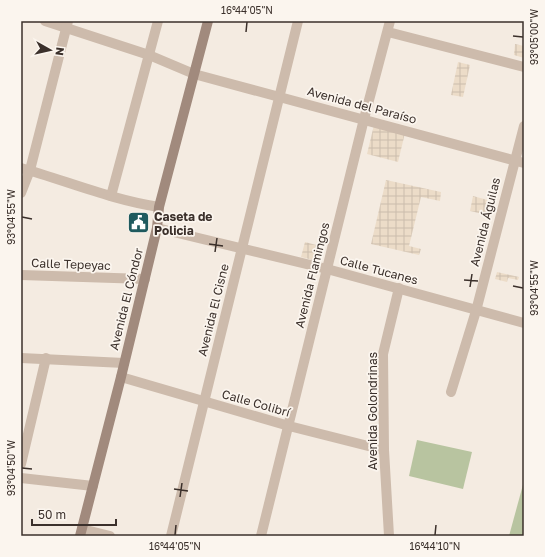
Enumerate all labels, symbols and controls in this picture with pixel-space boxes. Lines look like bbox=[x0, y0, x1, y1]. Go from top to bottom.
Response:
text: 16°44'05"N bbox=[221, 4, 273, 16]
text: 93°05'00"W bbox=[528, 9, 540, 65]
north arrow bbox=[30, 30, 70, 70]
text: N bbox=[53, 46, 67, 57]
street label: Avenida del Paraíso bbox=[306, 83, 418, 127]
street label: Avenida Águilas bbox=[467, 176, 503, 268]
text: 93°04'55"W bbox=[5, 189, 17, 245]
place label: Caseta de Policia bbox=[154, 209, 212, 238]
public building icon: Caseta de Policia bbox=[126, 210, 152, 236]
street label: Avenida Flamingos bbox=[292, 221, 332, 329]
street label: Avenida El Cóndor bbox=[106, 246, 146, 352]
street label: Calle Tucanes bbox=[338, 252, 420, 288]
street label: Calle Tepeyac bbox=[31, 255, 111, 273]
text: 93°04'55"W bbox=[528, 260, 540, 316]
street label: Avenida El Cisne bbox=[194, 262, 232, 358]
street label: Avenida Golondrinas bbox=[365, 352, 380, 470]
street label: Calle Colibrí bbox=[220, 386, 293, 420]
text: 93°04'50"W bbox=[5, 440, 17, 496]
scale bar bbox=[32, 501, 116, 527]
text: 50 m bbox=[38, 507, 66, 522]
text: 16°44'05"N bbox=[149, 540, 201, 552]
text: 16°44'10"N bbox=[410, 540, 460, 552]

